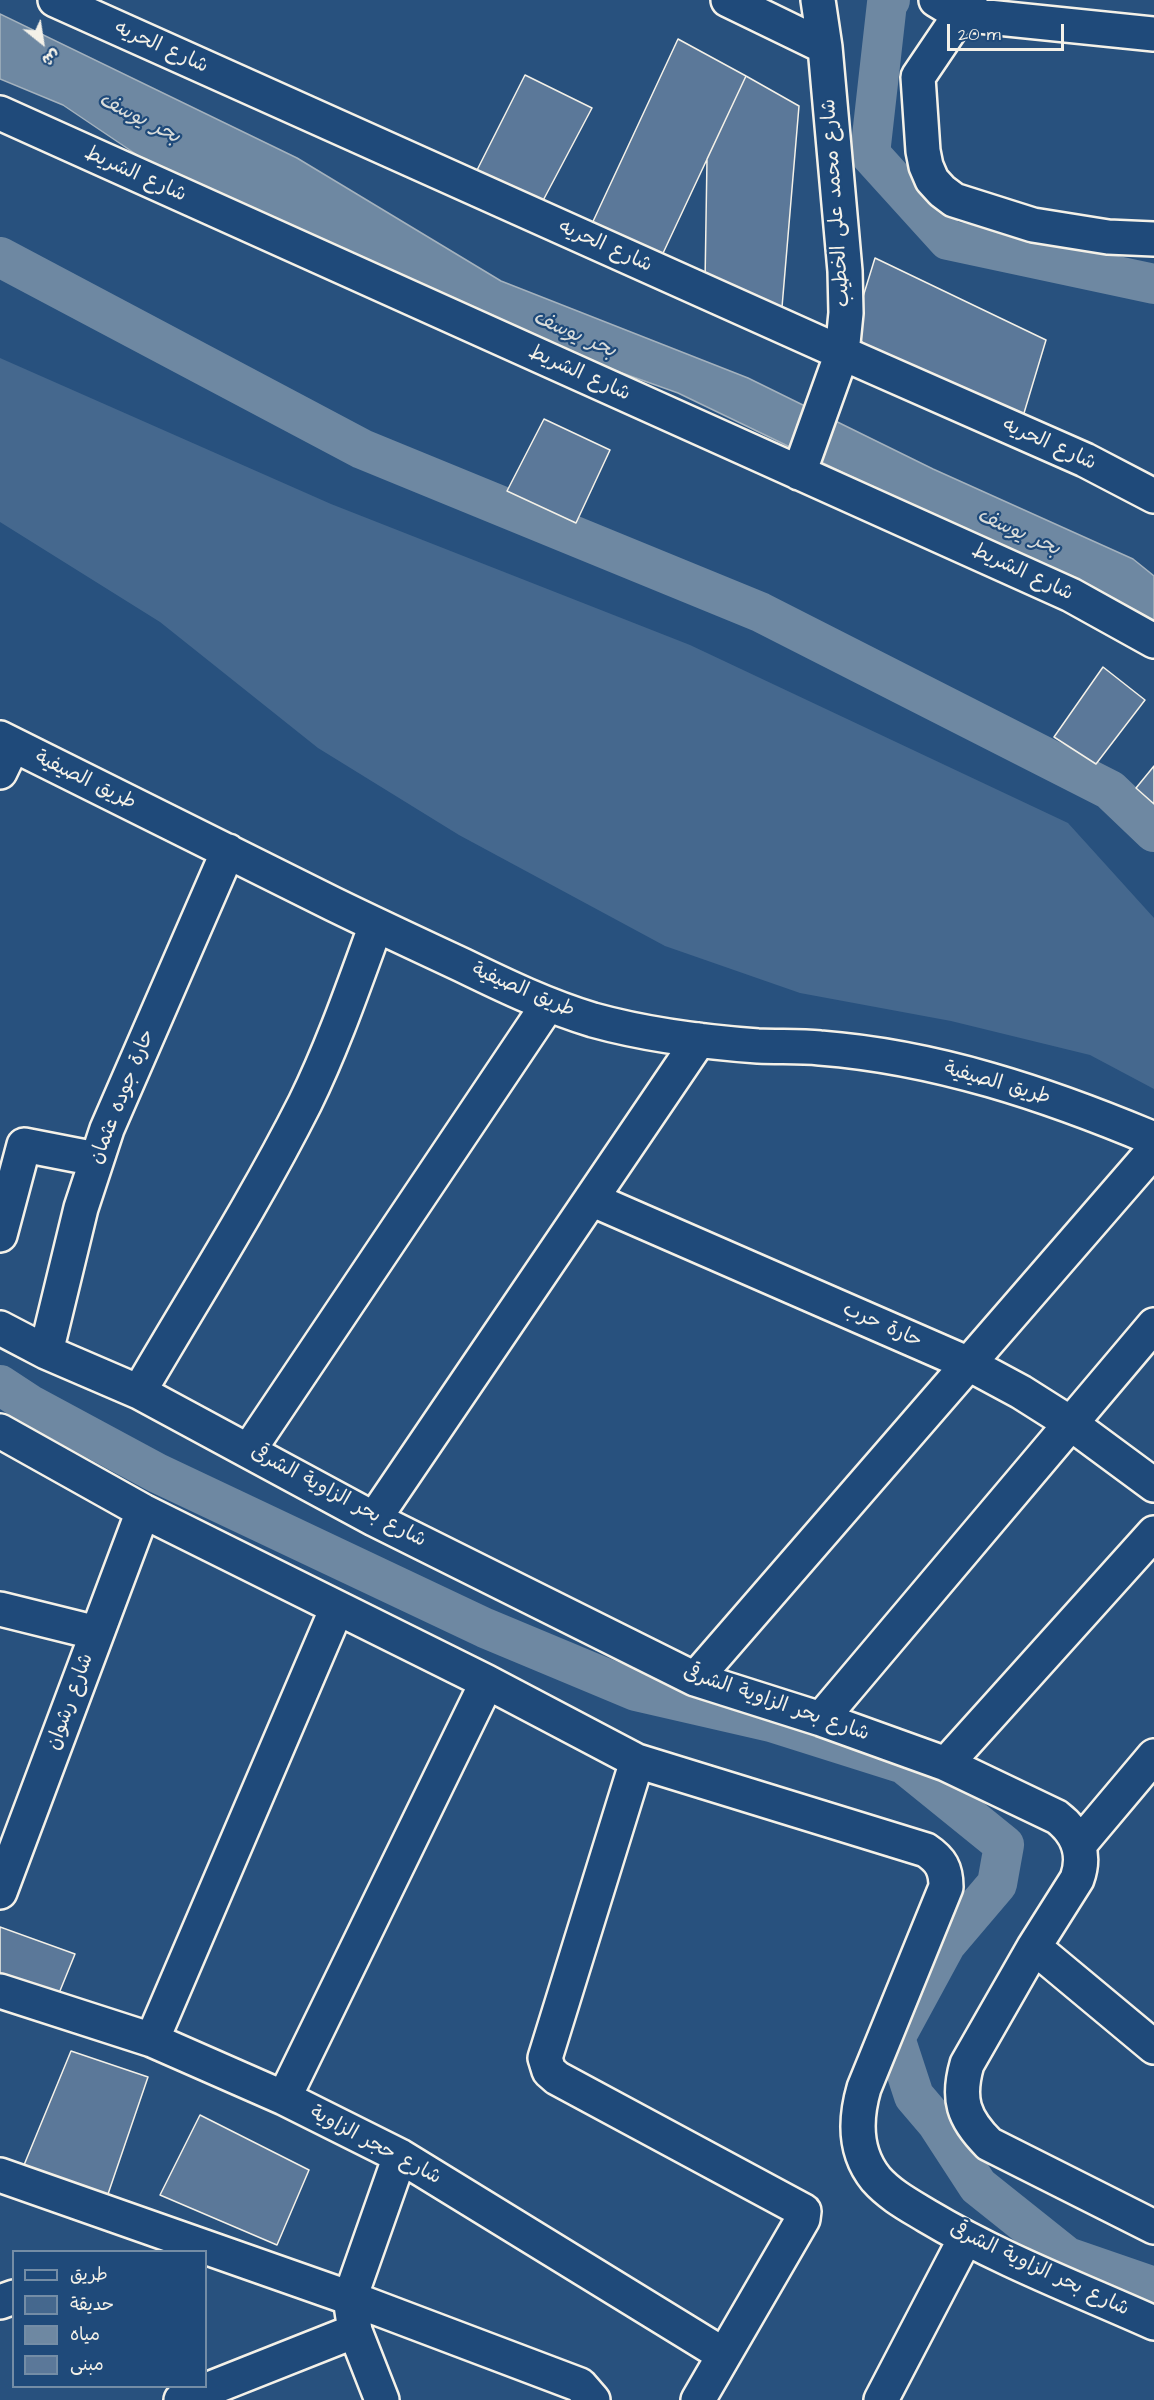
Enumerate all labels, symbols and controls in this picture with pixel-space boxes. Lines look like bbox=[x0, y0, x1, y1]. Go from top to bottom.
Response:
north arrow bbox=[12, 12, 72, 72]
scale bar bbox=[950, 12, 1067, 50]
street label: شارع الحريه bbox=[110, 17, 212, 79]
text: 20 m bbox=[958, 22, 1001, 47]
text: ش bbox=[38, 44, 64, 72]
water label: بحر يوسف bbox=[94, 88, 184, 150]
street label: شارع محمد على الخطيب bbox=[818, 98, 856, 308]
street label: شارع الشريط bbox=[80, 142, 190, 208]
street label: شارع الحريه bbox=[554, 216, 656, 278]
water label: بحر يوسف bbox=[529, 306, 619, 364]
street label: شارع الشريط bbox=[524, 341, 634, 407]
street label: شارع الحريه bbox=[998, 414, 1100, 476]
water label: بحر يوسف bbox=[973, 504, 1063, 562]
street label: شارع الشريط bbox=[967, 539, 1077, 607]
street label: طريق الصيفية bbox=[31, 746, 139, 816]
street label: طريق الصيفية bbox=[468, 959, 578, 1023]
street label: حارة جوده عثمان bbox=[85, 1026, 161, 1168]
street label: طريق الصيفية bbox=[941, 1057, 1053, 1111]
street label: حارة حرب bbox=[839, 1298, 925, 1354]
street label: شارع بحر الزاوية الشرقى bbox=[246, 1441, 430, 1553]
street label: شارع رشوان bbox=[42, 1650, 100, 1754]
street label: شارع بحر الزاوية الشرقى bbox=[680, 1661, 872, 1747]
street label: شارع حجر الزاوية bbox=[305, 2101, 445, 2191]
street label: شارع بحر الزاوية الشرقى bbox=[945, 2218, 1133, 2322]
legend bbox=[12, 2250, 207, 2388]
text: طريق bbox=[70, 2262, 108, 2287]
text: حديقة bbox=[70, 2292, 114, 2317]
text: مياه bbox=[70, 2322, 100, 2347]
text: مبنى bbox=[70, 2352, 104, 2377]

